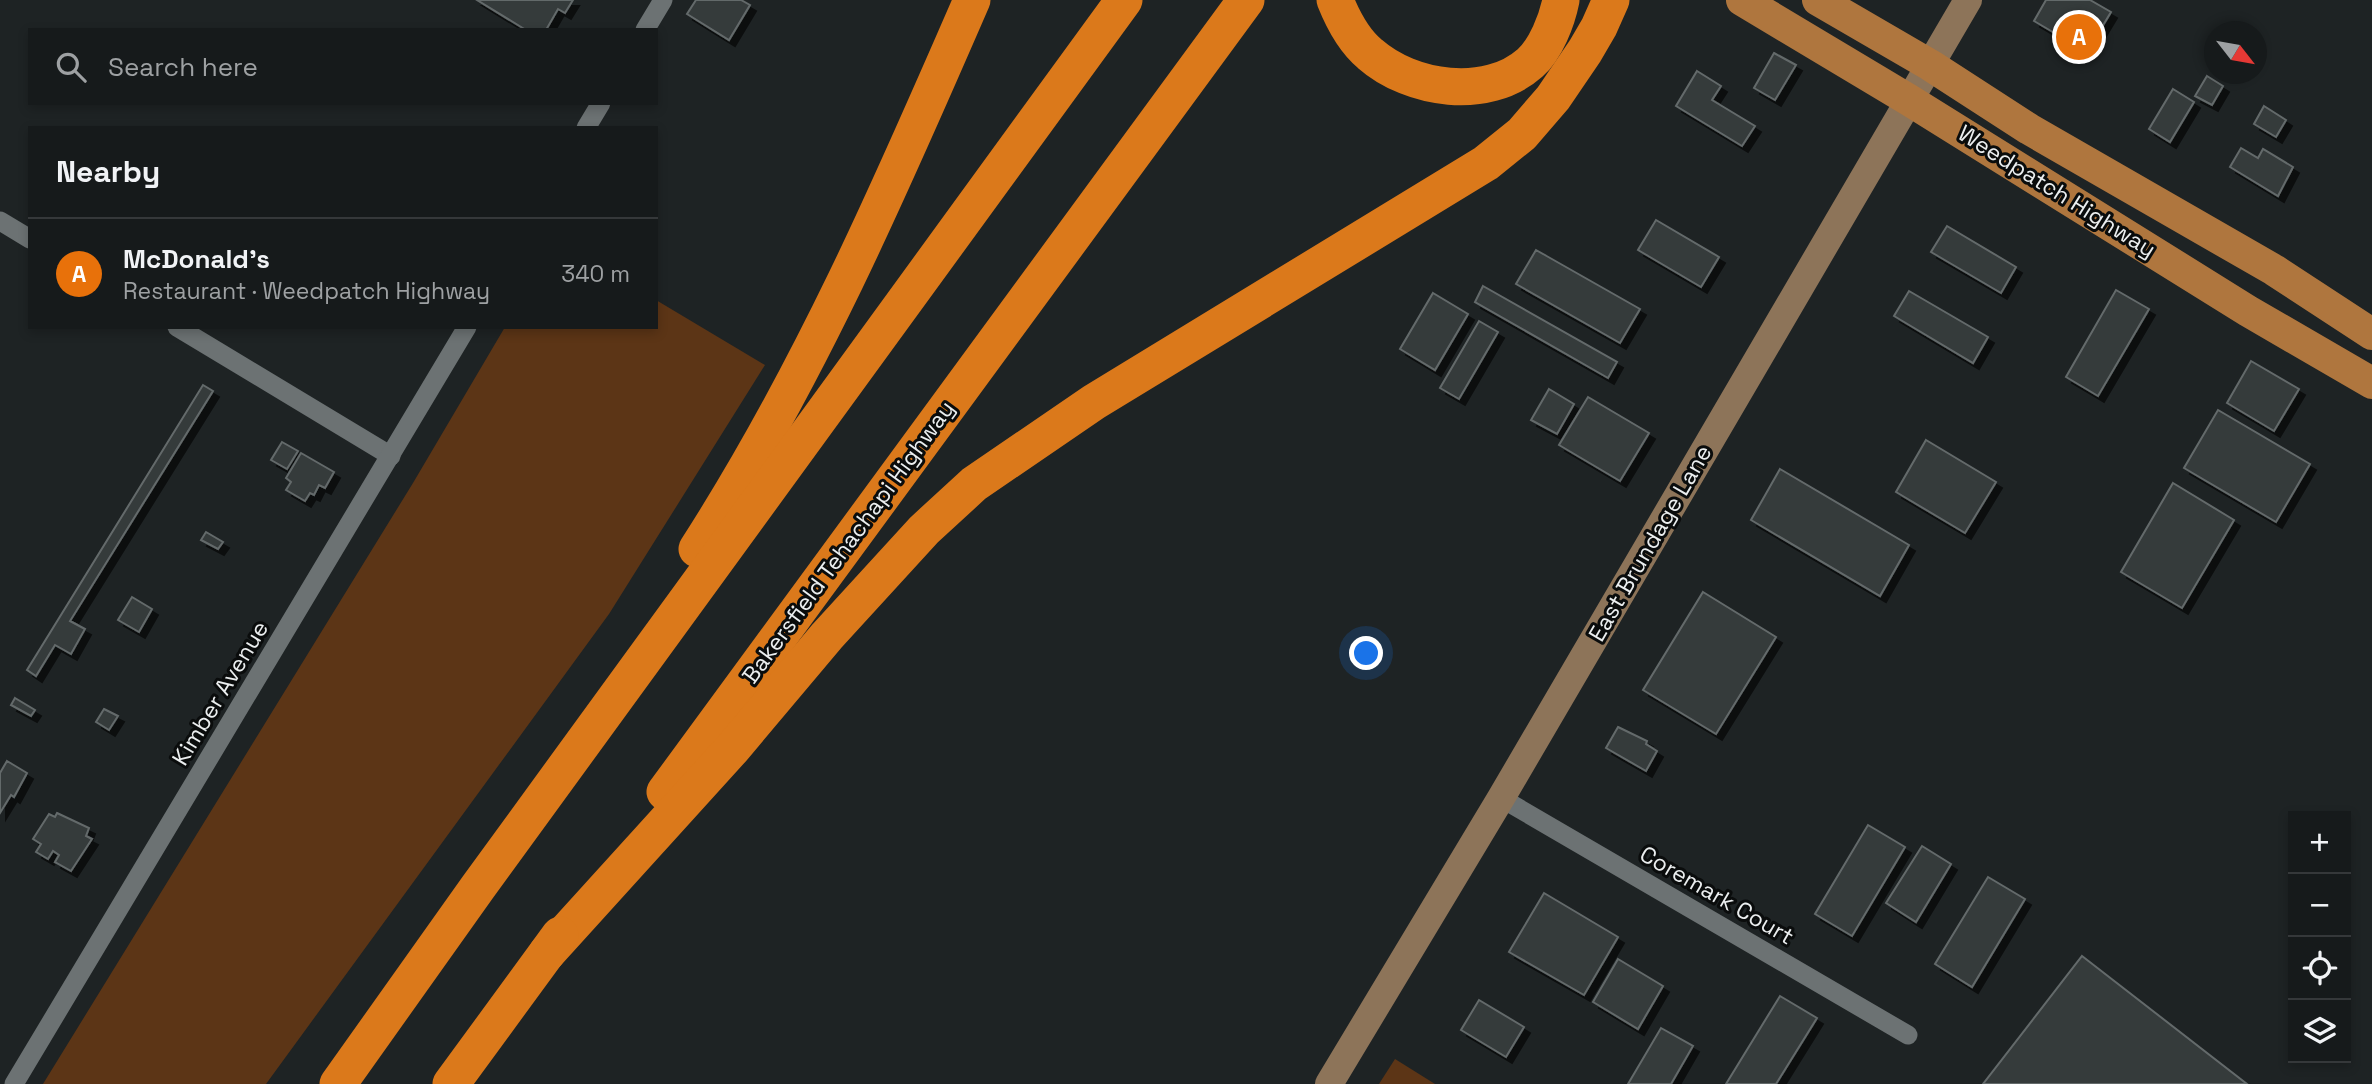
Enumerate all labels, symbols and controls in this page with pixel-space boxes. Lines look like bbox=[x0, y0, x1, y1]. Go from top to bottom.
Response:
pin: A bbox=[2056, 11, 2102, 63]
north arrow bbox=[2204, 21, 2267, 84]
search box bbox=[28, 28, 658, 105]
icon: search bbox=[52, 48, 90, 86]
text: Search here bbox=[108, 50, 258, 84]
street label: Weedpatch Highway bbox=[1952, 118, 2162, 264]
text: Nearby bbox=[56, 152, 160, 191]
text: McDonald's bbox=[123, 242, 270, 276]
text: A bbox=[72, 259, 86, 289]
text: 340 m bbox=[561, 259, 630, 289]
text: Restaurant · Weedpatch Highway bbox=[123, 276, 490, 306]
street label: Bakersfield Tehachapi Highway bbox=[735, 395, 961, 689]
street label: East Brundage Lane bbox=[1582, 439, 1718, 647]
street label: Kimber Avenue bbox=[165, 615, 275, 771]
your location bbox=[1349, 636, 1383, 670]
map controls bbox=[2288, 811, 2351, 1063]
button: + bbox=[2288, 811, 2351, 874]
street label: Coremark Court bbox=[1635, 839, 1799, 951]
button: − bbox=[2288, 874, 2351, 937]
button: locate bbox=[2288, 937, 2351, 1000]
button: layers bbox=[2288, 1000, 2351, 1063]

